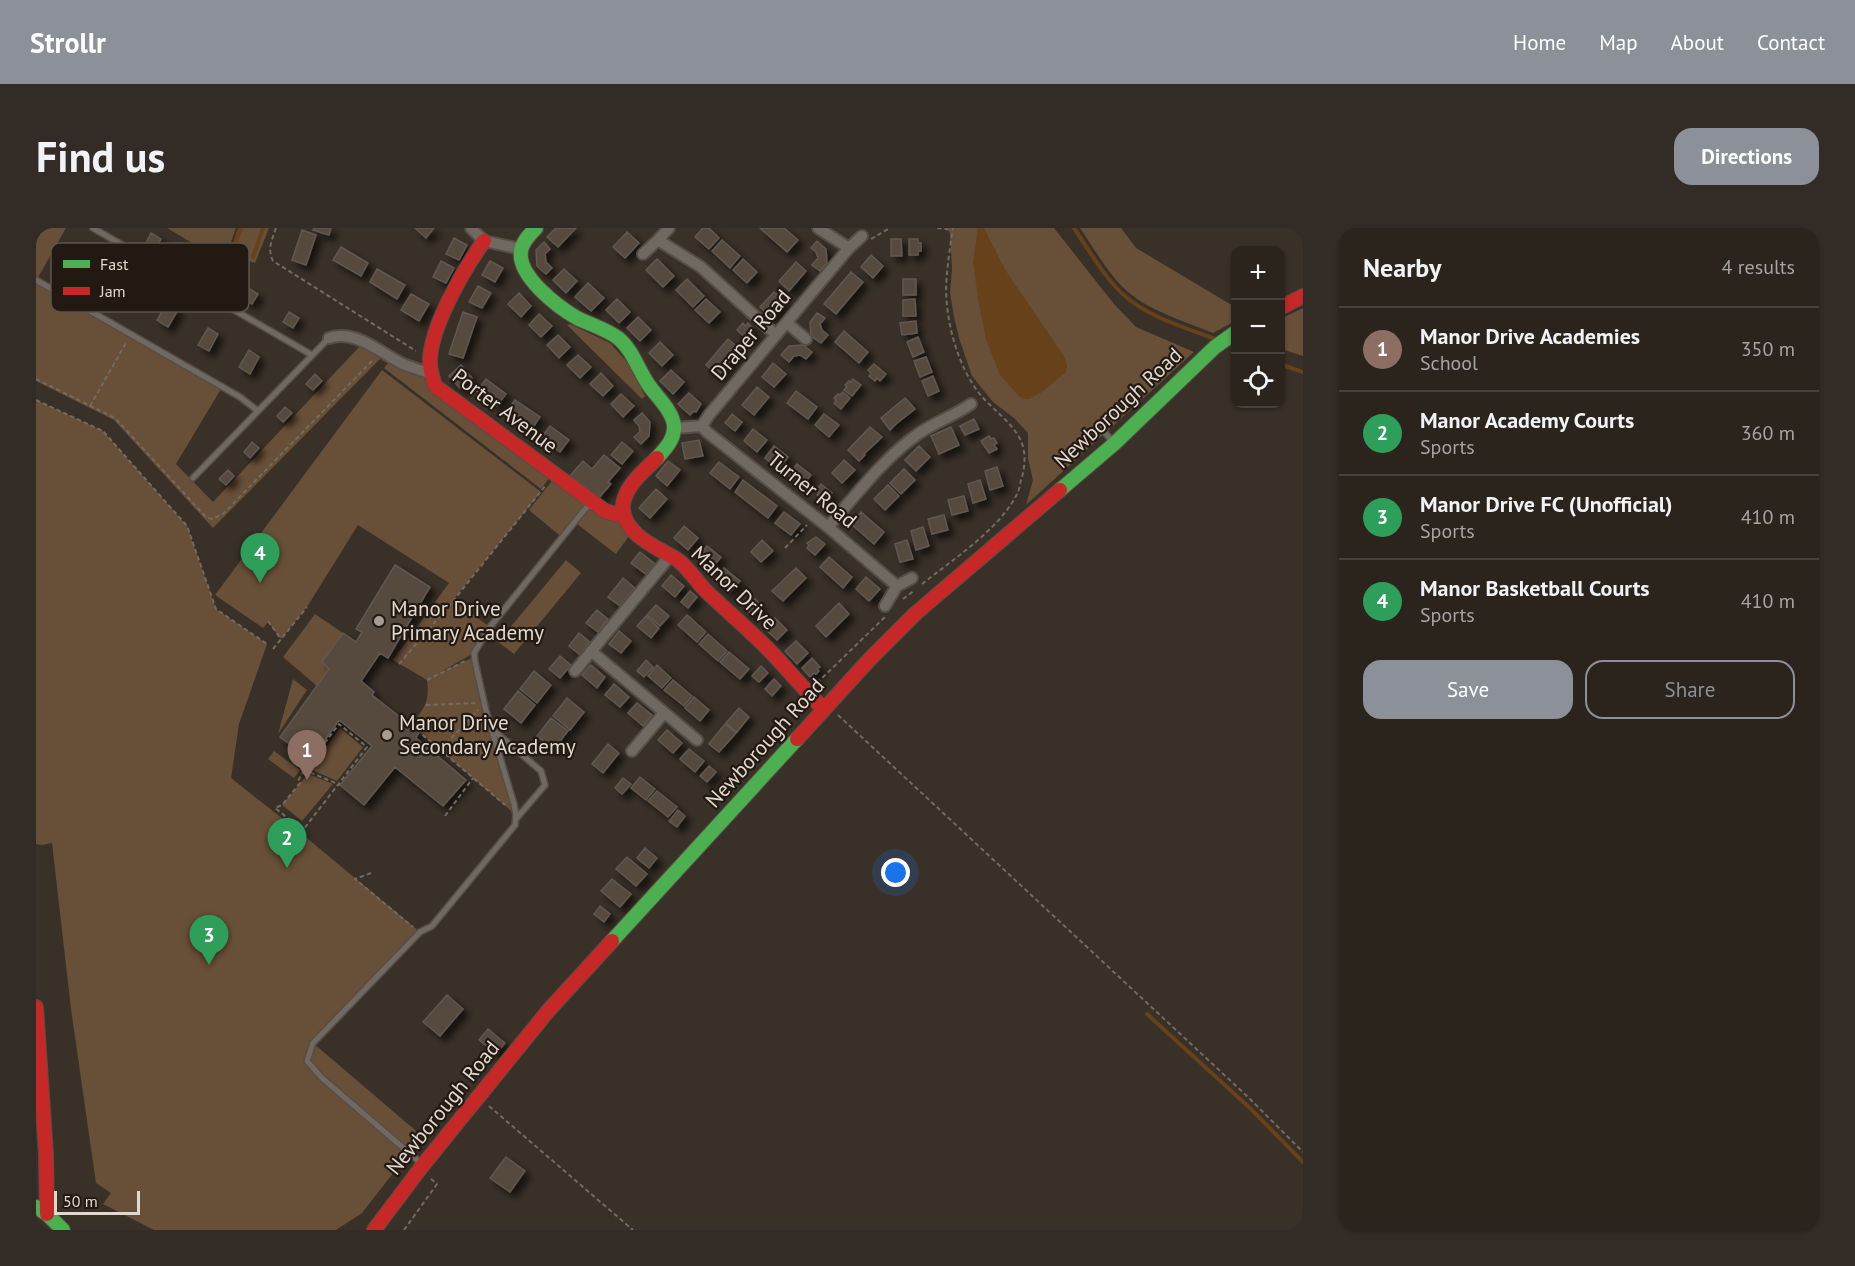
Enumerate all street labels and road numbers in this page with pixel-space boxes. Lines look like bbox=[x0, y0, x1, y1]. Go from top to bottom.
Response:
street label: Draper Road bbox=[705, 284, 796, 386]
street label: Newborough Road bbox=[1048, 341, 1187, 474]
street label: Porter Avenue bbox=[447, 362, 563, 459]
street label: Turner Road bbox=[762, 445, 862, 534]
street label: Manor Drive bbox=[686, 540, 783, 635]
street label: Newborough Road bbox=[699, 672, 830, 813]
street label: Newborough Road bbox=[380, 1035, 505, 1180]

